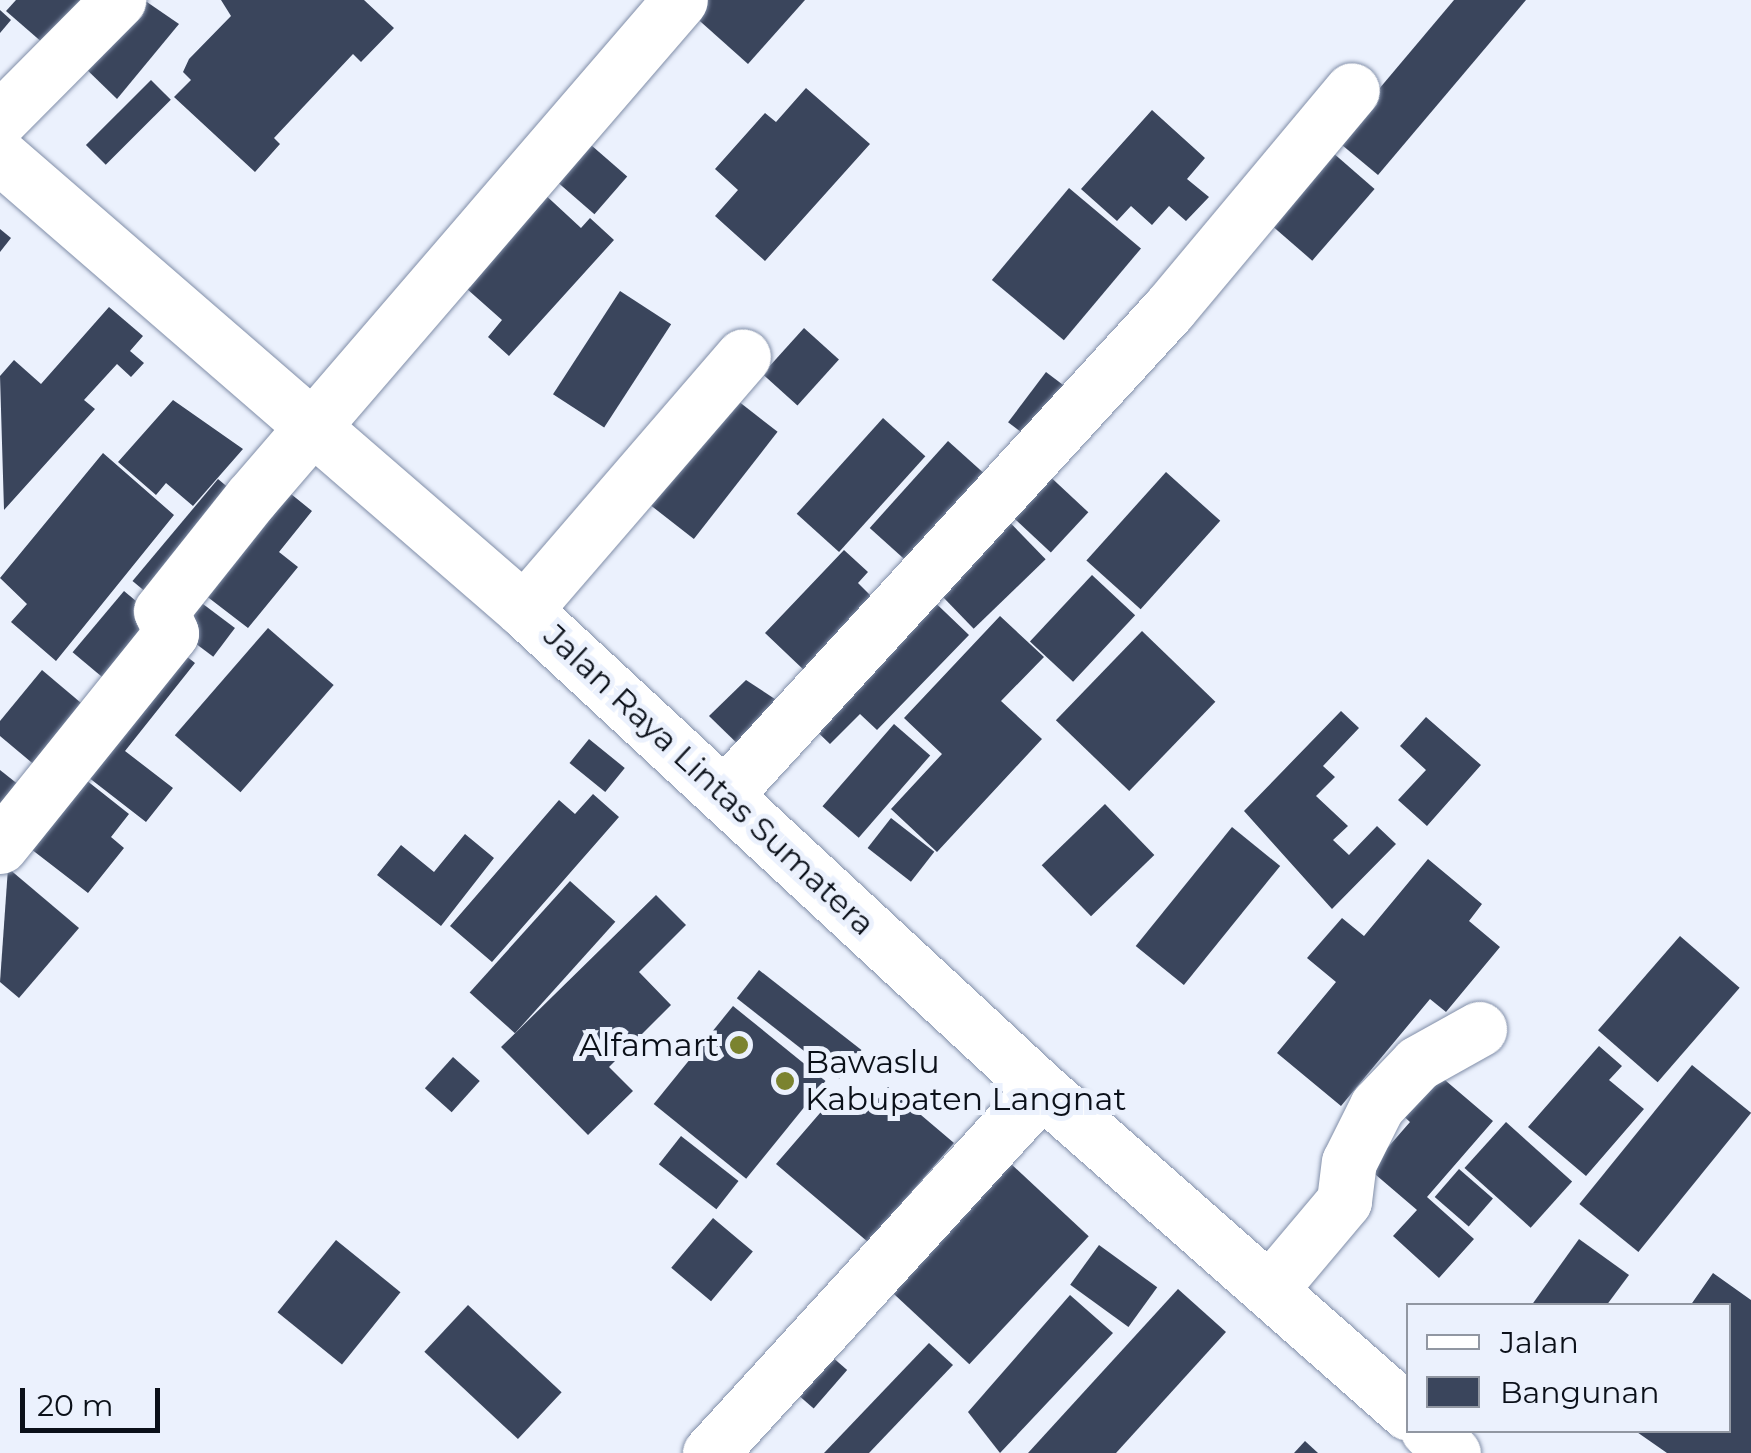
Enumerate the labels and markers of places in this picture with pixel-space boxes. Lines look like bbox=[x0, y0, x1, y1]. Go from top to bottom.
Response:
place label: Alfamart bbox=[579, 1026, 719, 1064]
marker: Alfamart bbox=[728, 1034, 750, 1056]
place label: Bawaslu Kabupaten Langnat bbox=[805, 1044, 1126, 1119]
marker: Bawaslu Kabupaten Langnat bbox=[774, 1070, 796, 1092]

